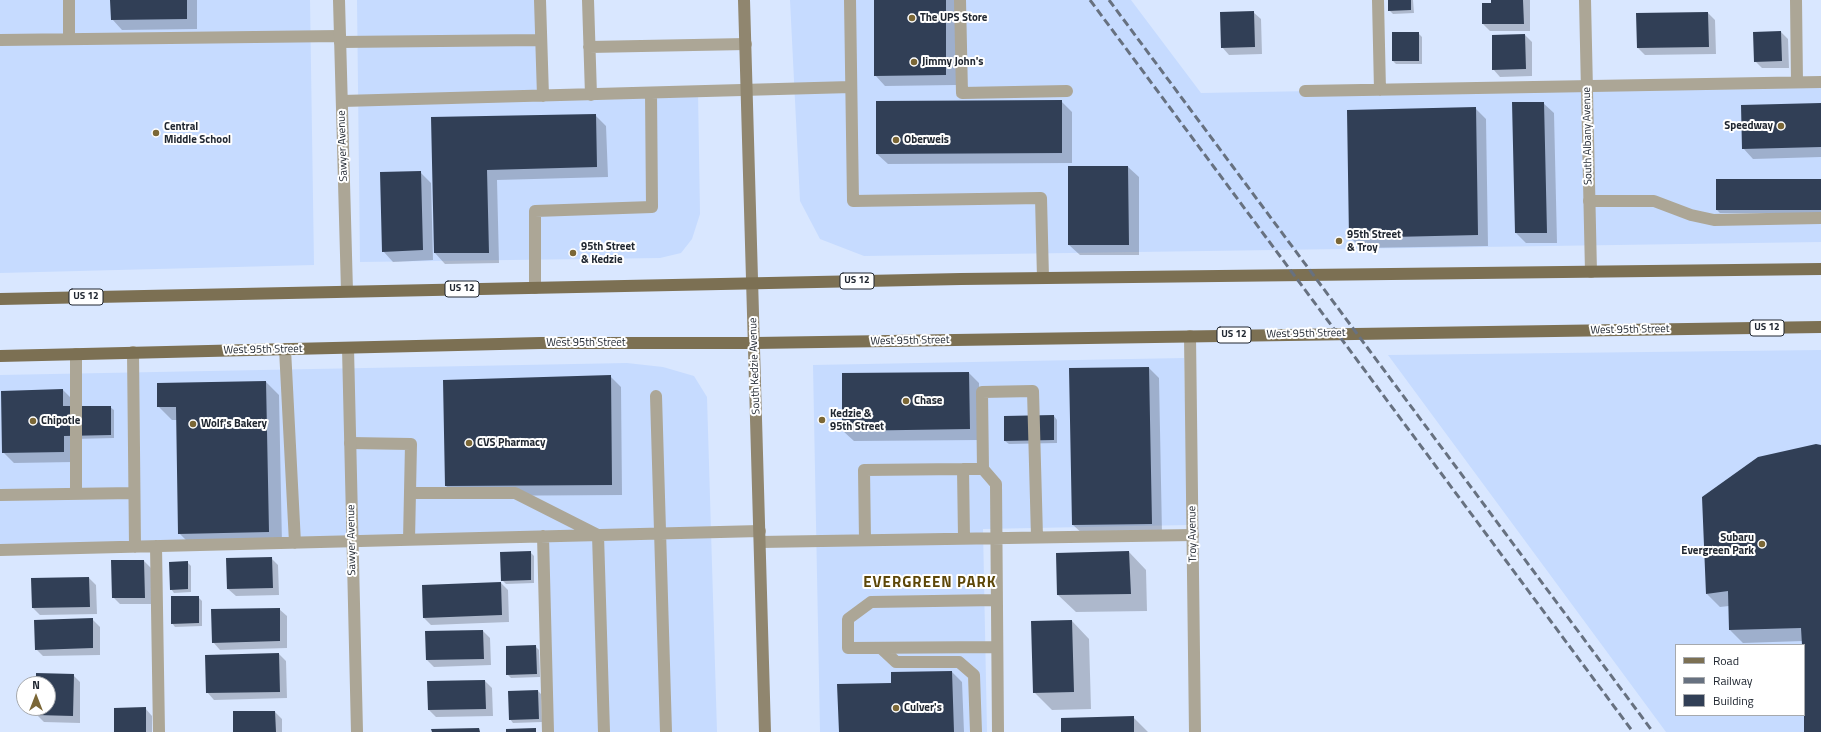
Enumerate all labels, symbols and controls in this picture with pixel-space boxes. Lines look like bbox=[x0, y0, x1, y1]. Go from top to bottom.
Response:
place label: The UPS Store bbox=[920, 11, 987, 25]
marker: The UPS Store bbox=[907, 13, 917, 23]
place label: Jimmy John's bbox=[922, 55, 983, 69]
marker: Jimmy John's bbox=[909, 57, 919, 67]
street label: South Albany Avenue bbox=[1581, 87, 1595, 185]
street label: Sawyer Avenue bbox=[335, 110, 351, 182]
place label: Speedway bbox=[1724, 119, 1773, 133]
place label: Central Middle School bbox=[164, 120, 231, 146]
marker: Speedway bbox=[1776, 121, 1786, 131]
marker: Central Middle School bbox=[151, 128, 161, 138]
place label: Oberweis bbox=[904, 133, 949, 147]
marker: Oberweis bbox=[891, 135, 901, 145]
place label: 95th Street & Troy bbox=[1347, 228, 1401, 254]
marker: 95th Street & Troy bbox=[1334, 236, 1344, 246]
place label: 95th Street & Kedzie bbox=[581, 240, 635, 266]
marker: 95th Street & Kedzie bbox=[568, 248, 578, 258]
road number: US 12 bbox=[840, 273, 874, 289]
road number: US 12 bbox=[445, 281, 479, 297]
road number: US 12 bbox=[69, 289, 103, 305]
street label: South Kedzie Avenue bbox=[747, 317, 763, 415]
road number: US 12 bbox=[1750, 320, 1784, 336]
street label: West 95th Street bbox=[1590, 323, 1670, 337]
road number: US 12 bbox=[1217, 327, 1251, 343]
street label: West 95th Street bbox=[1266, 327, 1346, 341]
street label: West 95th Street bbox=[870, 334, 950, 348]
street label: West 95th Street bbox=[546, 336, 626, 350]
street label: West 95th Street bbox=[223, 343, 303, 357]
place label: Chase bbox=[914, 394, 942, 408]
marker: Chase bbox=[901, 396, 911, 406]
place label: Kedzie & 95th Street bbox=[830, 407, 884, 433]
place label: Chipotle bbox=[41, 414, 80, 428]
marker: Kedzie & 95th Street bbox=[817, 415, 827, 425]
marker: Chipotle bbox=[28, 416, 38, 426]
place label: Wolf's Bakery bbox=[201, 417, 267, 431]
marker: Wolf's Bakery bbox=[188, 419, 198, 429]
place label: CVS Pharmacy bbox=[477, 436, 545, 450]
marker: CVS Pharmacy bbox=[464, 438, 474, 448]
street label: Sawyer Avenue bbox=[345, 504, 359, 576]
street label: Troy Avenue bbox=[1186, 506, 1200, 562]
place label: Subaru Evergreen Park bbox=[1681, 531, 1754, 557]
marker: Subaru Evergreen Park bbox=[1757, 539, 1767, 549]
district label: EVERGREEN PARK bbox=[863, 574, 997, 592]
legend bbox=[1675, 644, 1805, 716]
text: Road bbox=[1713, 651, 1739, 670]
text: Railway bbox=[1713, 671, 1753, 690]
north arrow bbox=[16, 676, 56, 716]
text: N bbox=[32, 677, 40, 693]
text: Building bbox=[1713, 691, 1754, 710]
place label: Culver's bbox=[904, 701, 942, 715]
marker: Culver's bbox=[891, 703, 901, 713]

